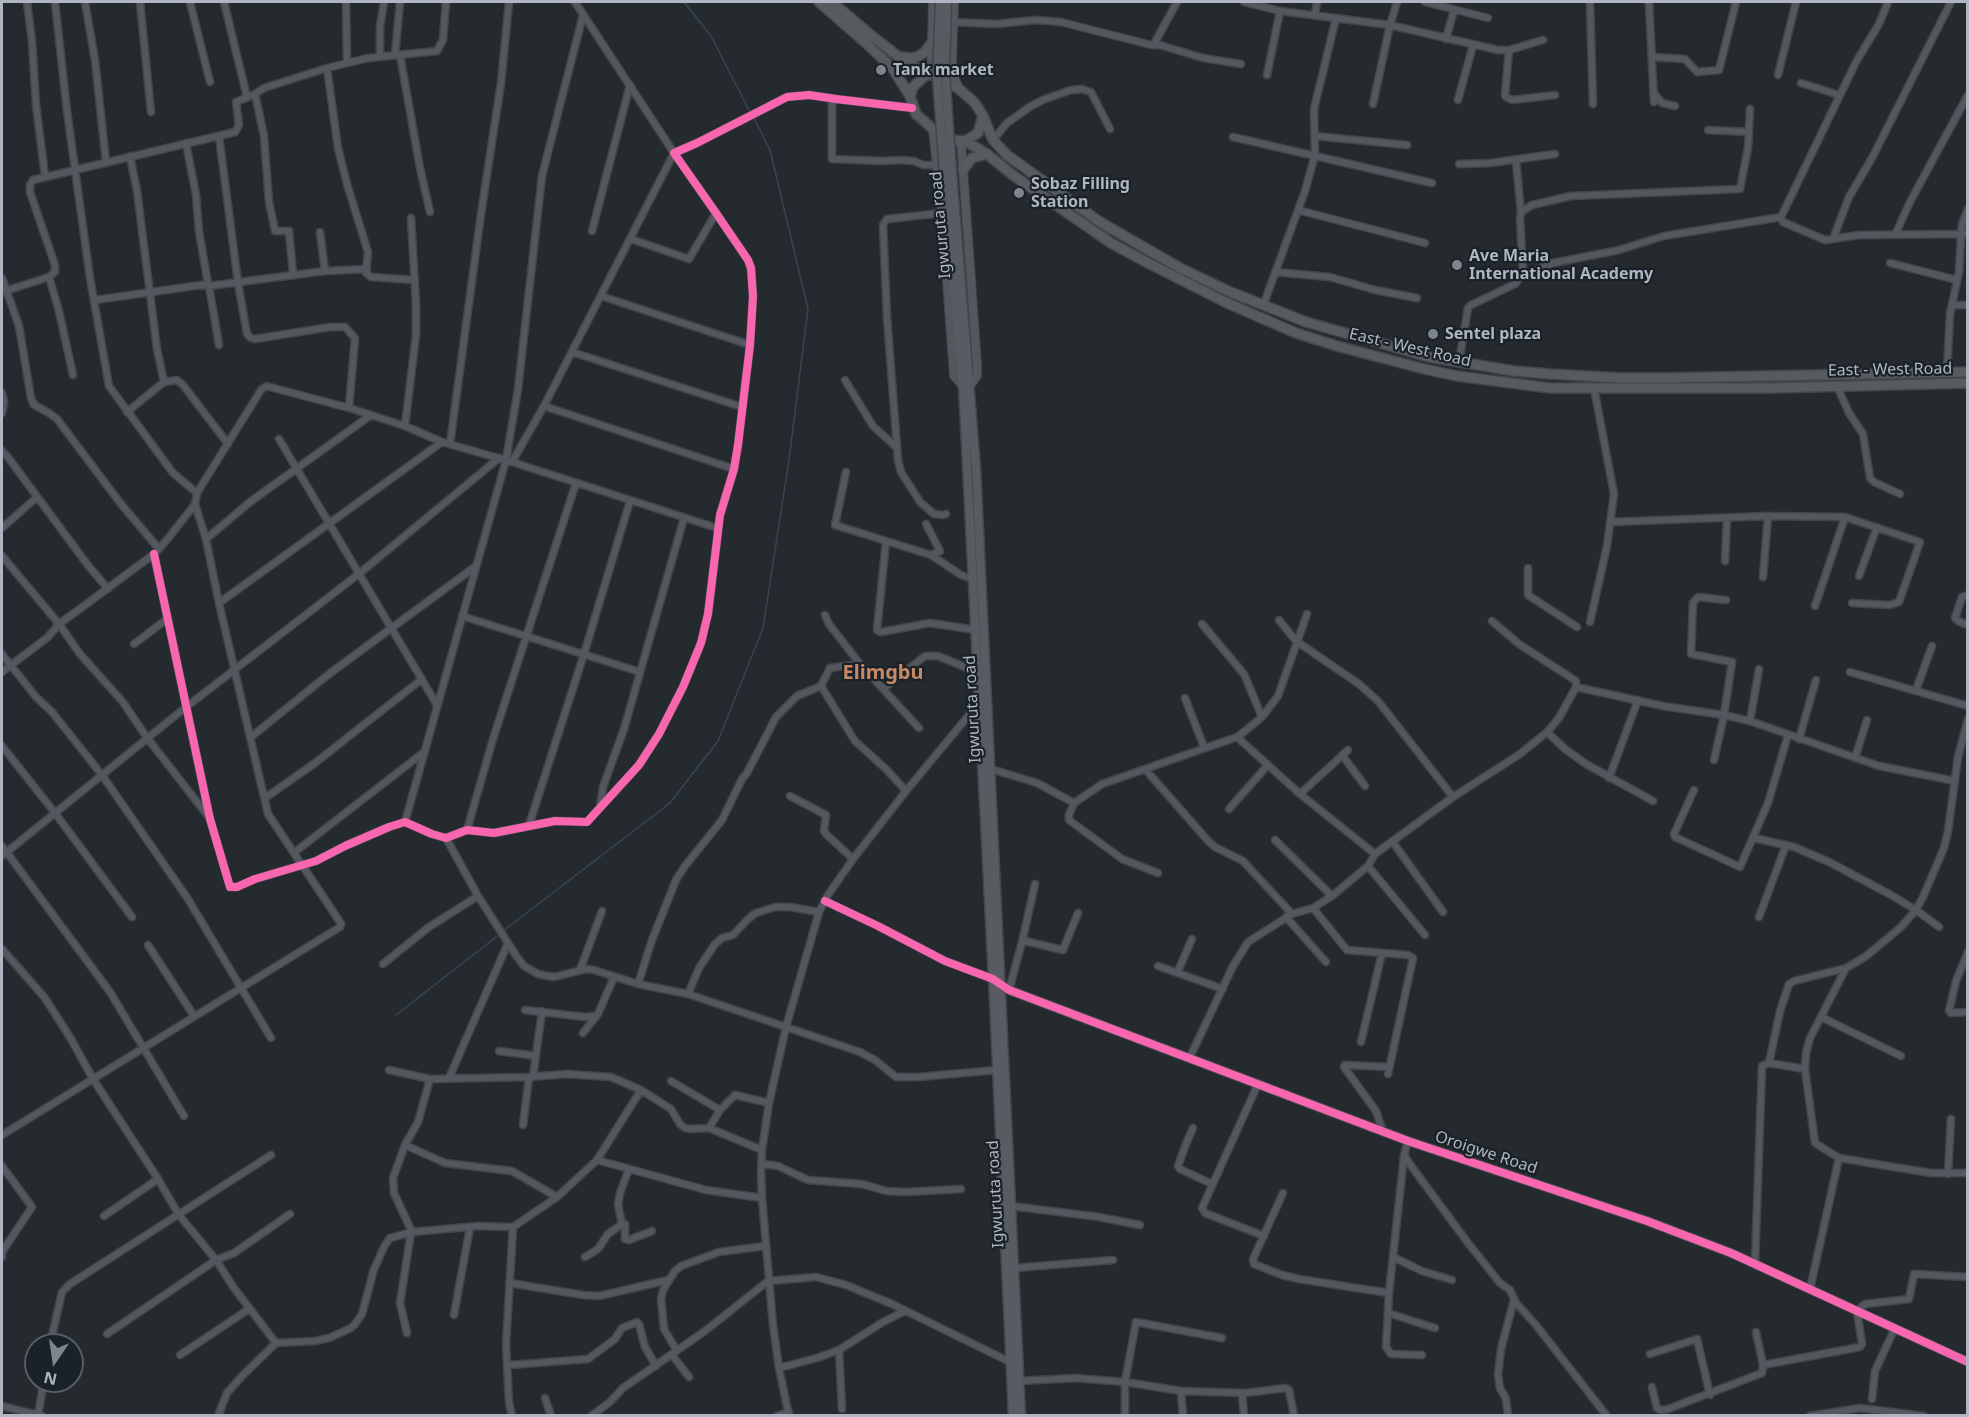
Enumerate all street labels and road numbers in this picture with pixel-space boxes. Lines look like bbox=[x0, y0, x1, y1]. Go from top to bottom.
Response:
street label: Igwuruta road bbox=[927, 170, 955, 280]
street label: East - West Road bbox=[1347, 325, 1473, 371]
street label: East - West Road bbox=[1828, 359, 1952, 381]
street label: Igwuruta road bbox=[961, 655, 985, 763]
street label: Oroigwe Road bbox=[1432, 1127, 1540, 1179]
street label: Igwuruta road bbox=[984, 1140, 1008, 1248]

